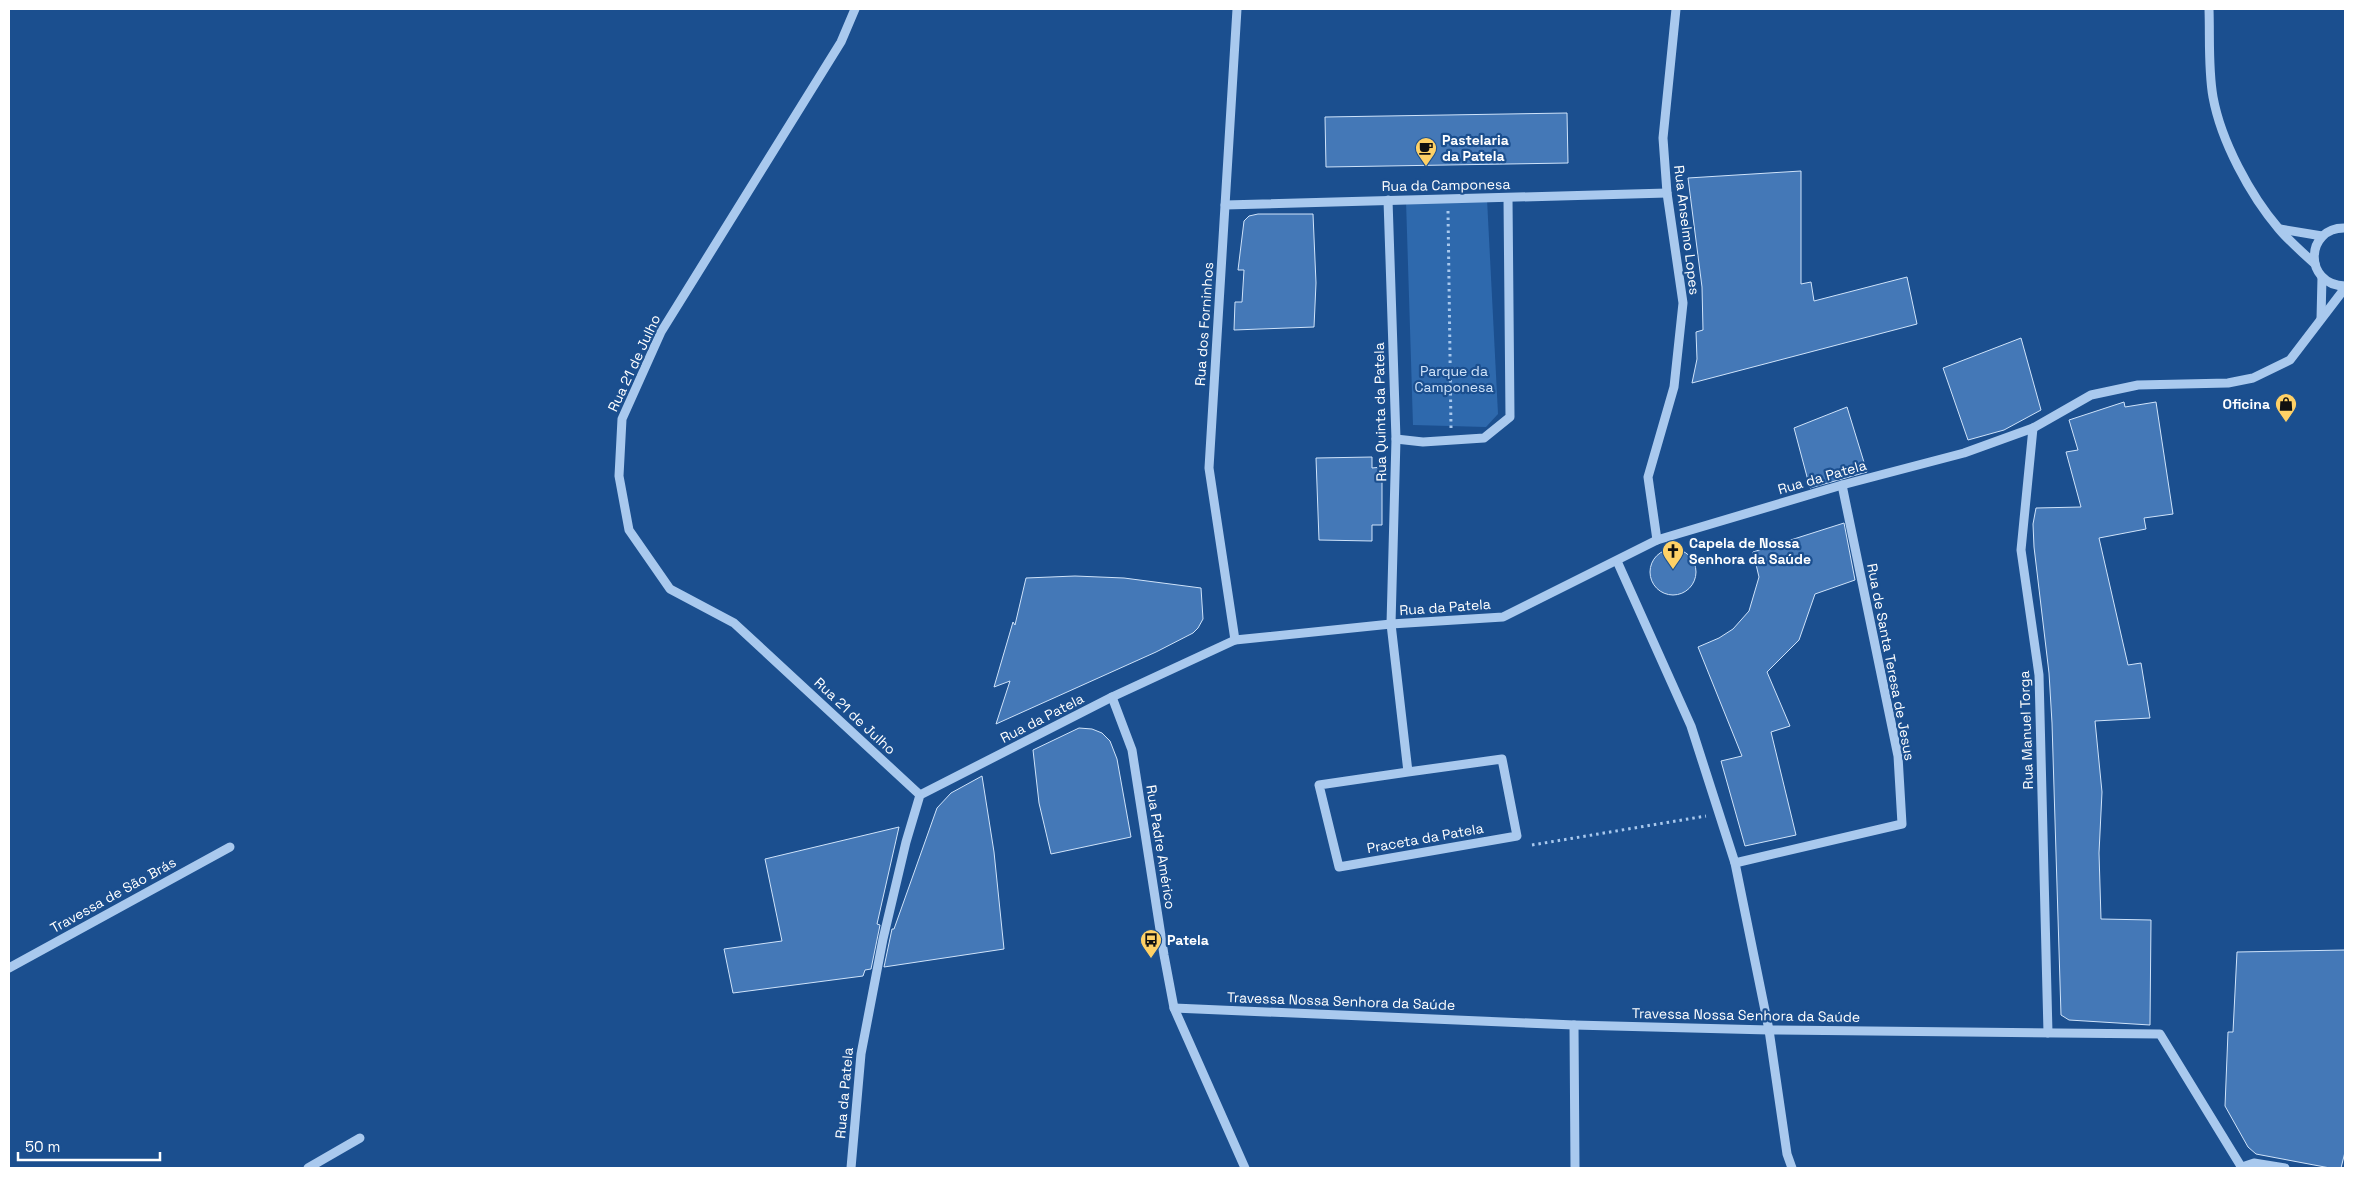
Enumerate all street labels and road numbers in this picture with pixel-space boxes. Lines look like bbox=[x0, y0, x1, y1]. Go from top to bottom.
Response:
street label: Rua Anselmo Lopes bbox=[1670, 164, 1704, 296]
street label: Rua da Camponesa bbox=[1382, 175, 1510, 195]
street label: Rua dos Forninhos bbox=[1191, 261, 1217, 387]
street label: Rua 21 de Julho bbox=[604, 312, 664, 414]
street label: Rua Quinta da Patela bbox=[1370, 342, 1390, 482]
street label: Rua da Patela bbox=[1776, 456, 1868, 498]
street label: Rua de Santa Teresa de Jesus bbox=[1863, 562, 1919, 762]
street label: Rua da Patela bbox=[1399, 595, 1491, 619]
street label: Rua Manuel Torga bbox=[2015, 670, 2037, 790]
street label: Rua 21 de Julho bbox=[810, 674, 900, 758]
street label: Rua da Patela bbox=[997, 689, 1087, 747]
street label: Rua Padre Américo bbox=[1142, 783, 1180, 911]
street label: Praceta da Patela bbox=[1365, 819, 1485, 857]
street label: Travessa de São Brás bbox=[47, 853, 179, 937]
street label: Travessa Nossa Senhora da Saúde bbox=[1227, 988, 1455, 1014]
street label: Travessa Nossa Senhora da Saúde bbox=[1632, 1004, 1860, 1026]
street label: Rua da Patela bbox=[831, 1047, 857, 1139]

